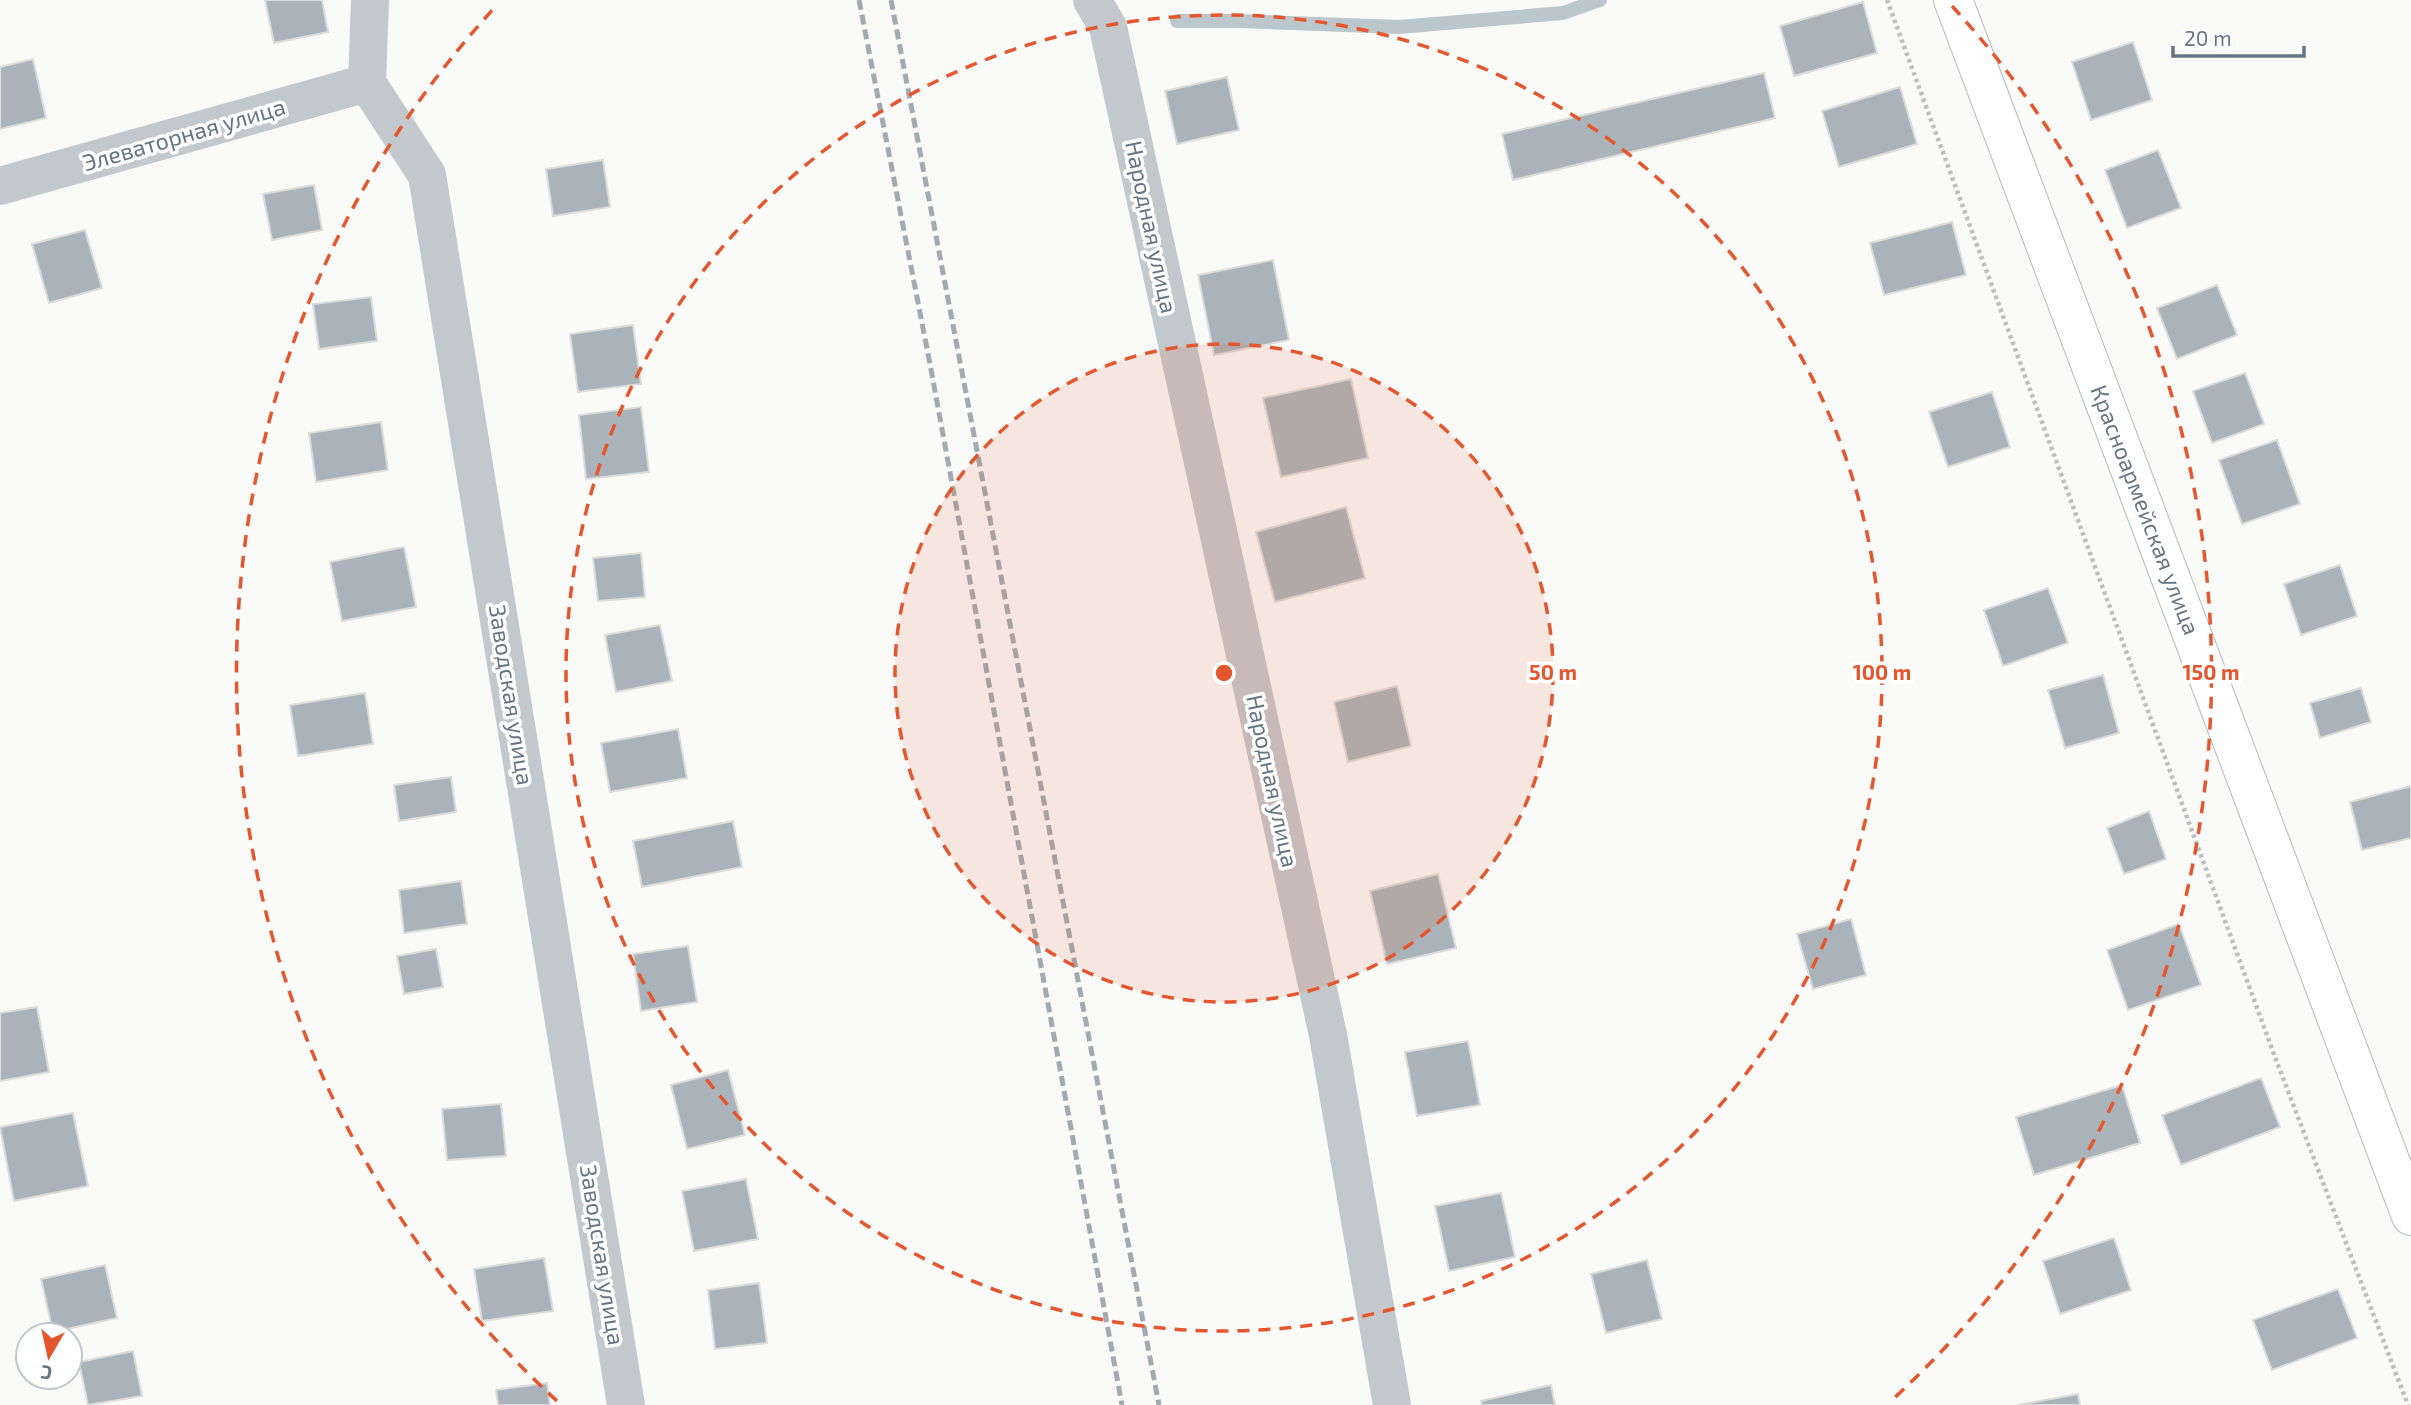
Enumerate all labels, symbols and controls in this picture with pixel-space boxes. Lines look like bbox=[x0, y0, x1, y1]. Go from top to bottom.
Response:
scale bar bbox=[2173, 14, 2304, 58]
text: 20 m bbox=[2184, 25, 2232, 50]
street label: Элеваторная улица bbox=[79, 92, 289, 177]
street label: Народная улица bbox=[1119, 138, 1184, 316]
street label: Красноармейская улица bbox=[2084, 381, 2207, 639]
street label: Заводская улица bbox=[483, 603, 540, 787]
text: 50 m bbox=[1529, 659, 1577, 684]
text: 100 m bbox=[1853, 659, 1911, 684]
text: 150 m bbox=[2183, 659, 2239, 684]
centre of rings bbox=[1212, 661, 1236, 685]
street label: Народная улица bbox=[1240, 692, 1305, 870]
street label: Заводская улица bbox=[574, 1163, 631, 1347]
north arrow bbox=[14, 1321, 84, 1391]
text: С bbox=[39, 1361, 54, 1386]

